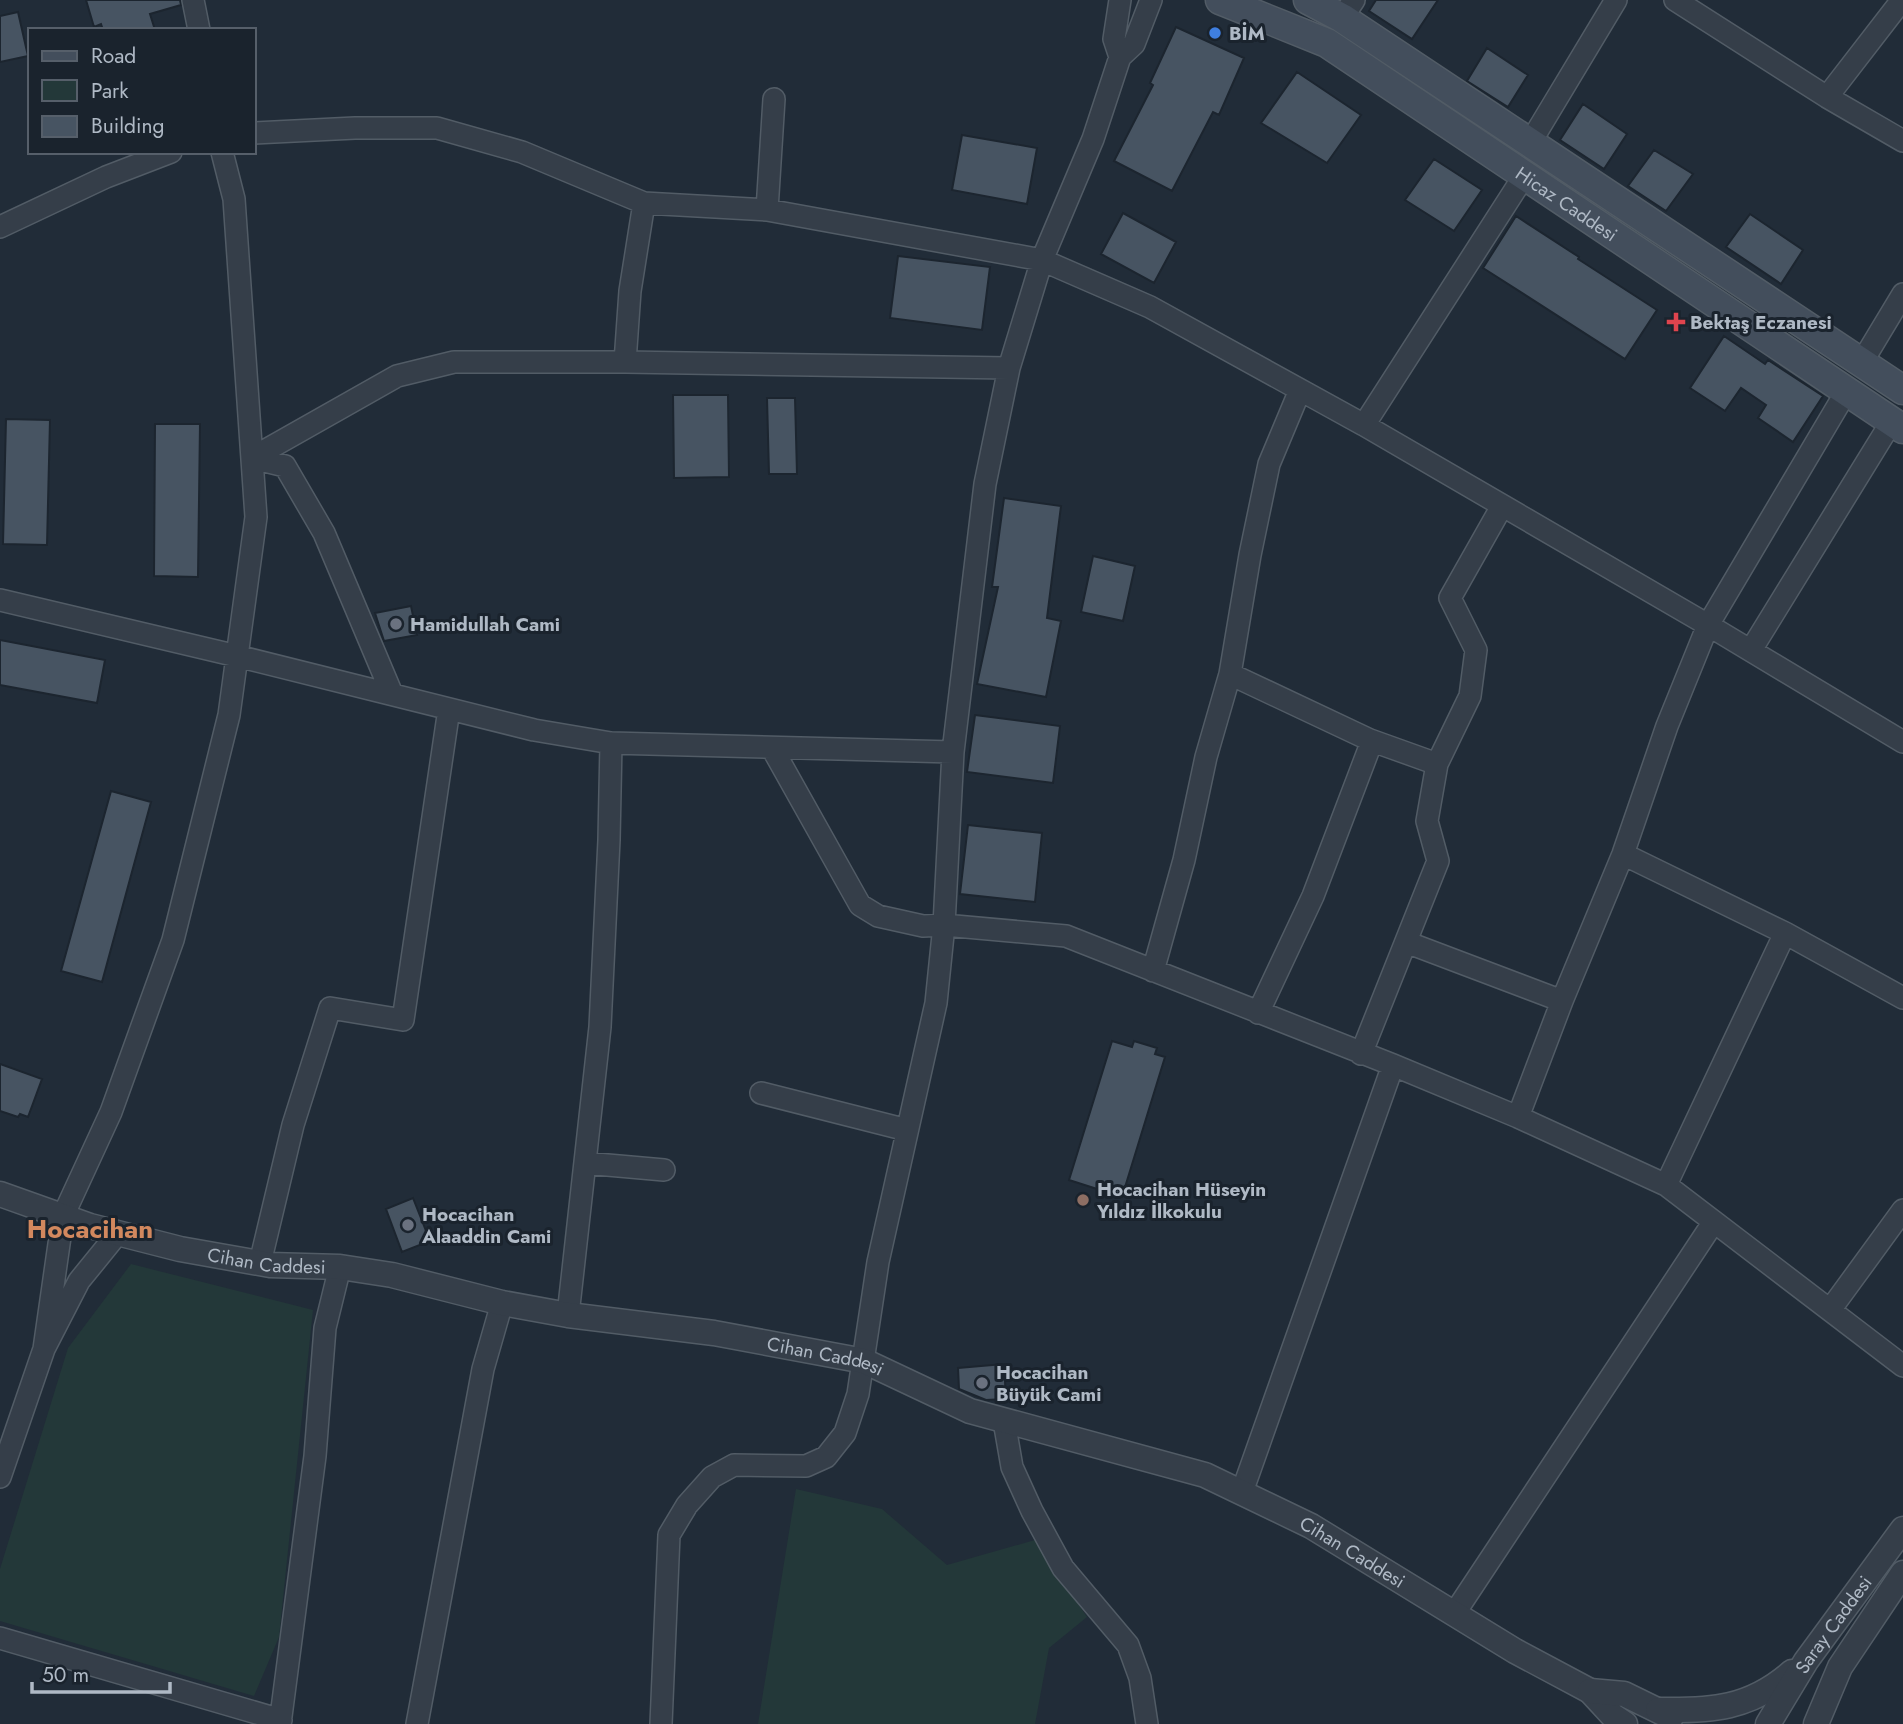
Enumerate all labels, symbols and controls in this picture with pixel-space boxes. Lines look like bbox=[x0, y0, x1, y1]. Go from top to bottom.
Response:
place label: BİM bbox=[1229, 20, 1265, 47]
marker: BİM bbox=[1207, 25, 1223, 41]
legend bbox=[28, 28, 256, 154]
text: Road bbox=[91, 41, 136, 71]
text: Park bbox=[91, 76, 129, 106]
text: Building bbox=[91, 111, 164, 141]
street label: Hicaz Caddesi bbox=[1510, 160, 1623, 248]
place label: Bektaş Eczanesi bbox=[1690, 309, 1832, 336]
marker: Bektaş Eczanesi bbox=[1668, 314, 1684, 330]
place label: Hamidullah Cami bbox=[410, 611, 560, 638]
marker: Hamidullah Cami bbox=[388, 616, 404, 632]
place label: Hocacihan Hüseyin Yıldız İlkokulu bbox=[1096, 1176, 1266, 1225]
marker: Hocacihan Hüseyin Yıldız İlkokulu bbox=[1075, 1192, 1091, 1208]
place label: Hocacihan Alaaddin Cami bbox=[421, 1201, 551, 1250]
district label: Hocacihan bbox=[27, 1210, 153, 1248]
marker: Hocacihan Alaaddin Cami bbox=[400, 1217, 416, 1233]
street label: Cihan Caddesi bbox=[205, 1241, 326, 1280]
street label: Cihan Caddesi bbox=[765, 1330, 889, 1382]
place label: Hocacihan Büyük Cami bbox=[996, 1359, 1101, 1408]
marker: Hocacihan Büyük Cami bbox=[974, 1375, 990, 1391]
street label: Cihan Caddesi bbox=[1296, 1509, 1410, 1594]
street label: Saray Caddesi bbox=[1788, 1570, 1878, 1679]
scale bar bbox=[32, 1650, 170, 1694]
text: 50 m bbox=[42, 1660, 89, 1690]

